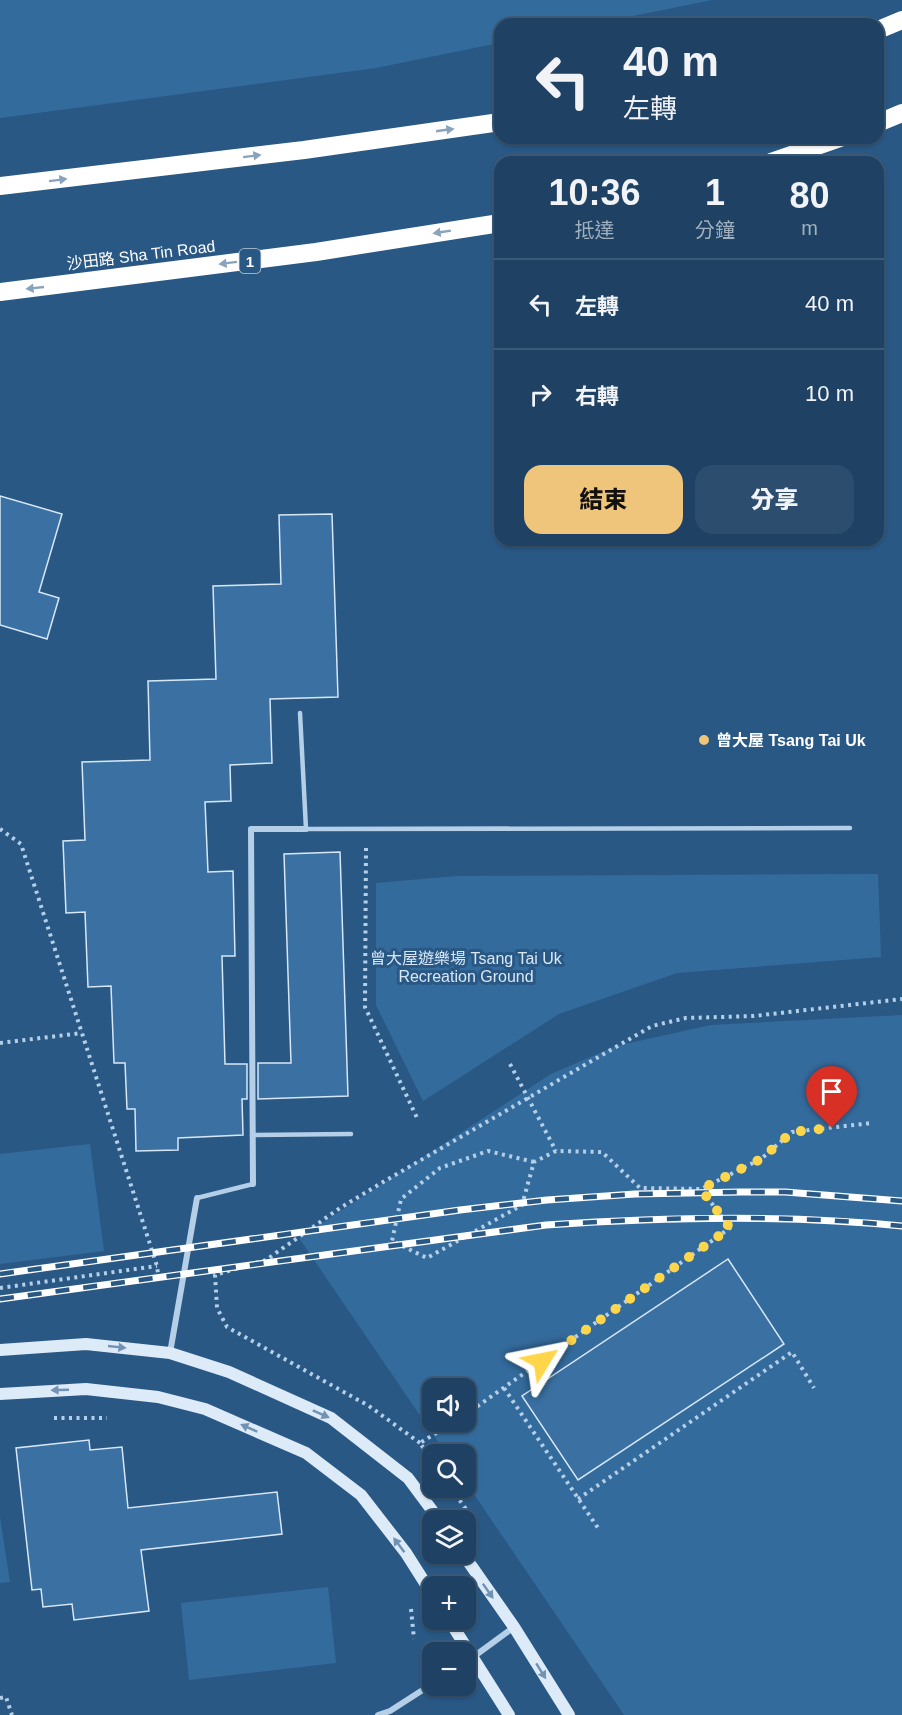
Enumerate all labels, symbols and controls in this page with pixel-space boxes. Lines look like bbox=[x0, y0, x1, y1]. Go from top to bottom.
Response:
text: 40 m bbox=[623, 38, 719, 85]
icon: left bbox=[524, 42, 602, 120]
text: 左轉 bbox=[623, 94, 677, 124]
one-way arrow bbox=[436, 125, 455, 134]
one-way arrow bbox=[242, 152, 261, 161]
text: 10:36 bbox=[548, 172, 641, 213]
text: 1 bbox=[705, 172, 725, 213]
one-way arrow bbox=[49, 175, 68, 184]
text: 80 bbox=[789, 175, 830, 216]
text: m bbox=[801, 217, 818, 239]
text: 抵達 bbox=[575, 219, 615, 241]
text: 分鐘 bbox=[695, 219, 735, 241]
one-way arrow bbox=[432, 228, 451, 237]
street label: 沙田路 Sha Tin Road bbox=[66, 237, 216, 273]
road number: 1 bbox=[240, 249, 260, 273]
one-way arrow bbox=[218, 259, 237, 268]
one-way arrow bbox=[25, 283, 44, 293]
icon: left bbox=[524, 288, 557, 321]
text: 40 m bbox=[805, 291, 854, 316]
text: 左轉 bbox=[575, 294, 619, 319]
icon: right bbox=[524, 378, 557, 411]
text: 10 m bbox=[805, 381, 854, 406]
text: 右轉 bbox=[575, 384, 619, 409]
button: 結束 bbox=[524, 465, 683, 534]
button: 分享 bbox=[695, 465, 854, 534]
place label: 曾大屋 Tsang Tai Uk bbox=[716, 732, 866, 749]
marker: 曾大屋 Tsang Tai Uk bbox=[697, 733, 711, 747]
park label: 曾大屋遊樂場 Tsang Tai Uk Recreation Ground bbox=[370, 950, 563, 985]
pin bbox=[806, 1066, 857, 1128]
icon: arrive bbox=[815, 1075, 848, 1108]
position arrow bbox=[510, 1329, 574, 1393]
one-way arrow bbox=[108, 1342, 127, 1352]
map controls bbox=[422, 1378, 476, 1696]
button: sound bbox=[422, 1378, 476, 1432]
one-way arrow bbox=[50, 1385, 69, 1394]
one-way arrow bbox=[313, 1409, 331, 1419]
one-way arrow bbox=[239, 1423, 257, 1433]
button: search bbox=[422, 1444, 476, 1498]
button: layers bbox=[422, 1510, 476, 1564]
one-way arrow bbox=[394, 1538, 406, 1553]
button: + bbox=[422, 1576, 476, 1630]
one-way arrow bbox=[482, 1582, 494, 1598]
button: − bbox=[422, 1642, 476, 1696]
one-way arrow bbox=[536, 1663, 547, 1679]

